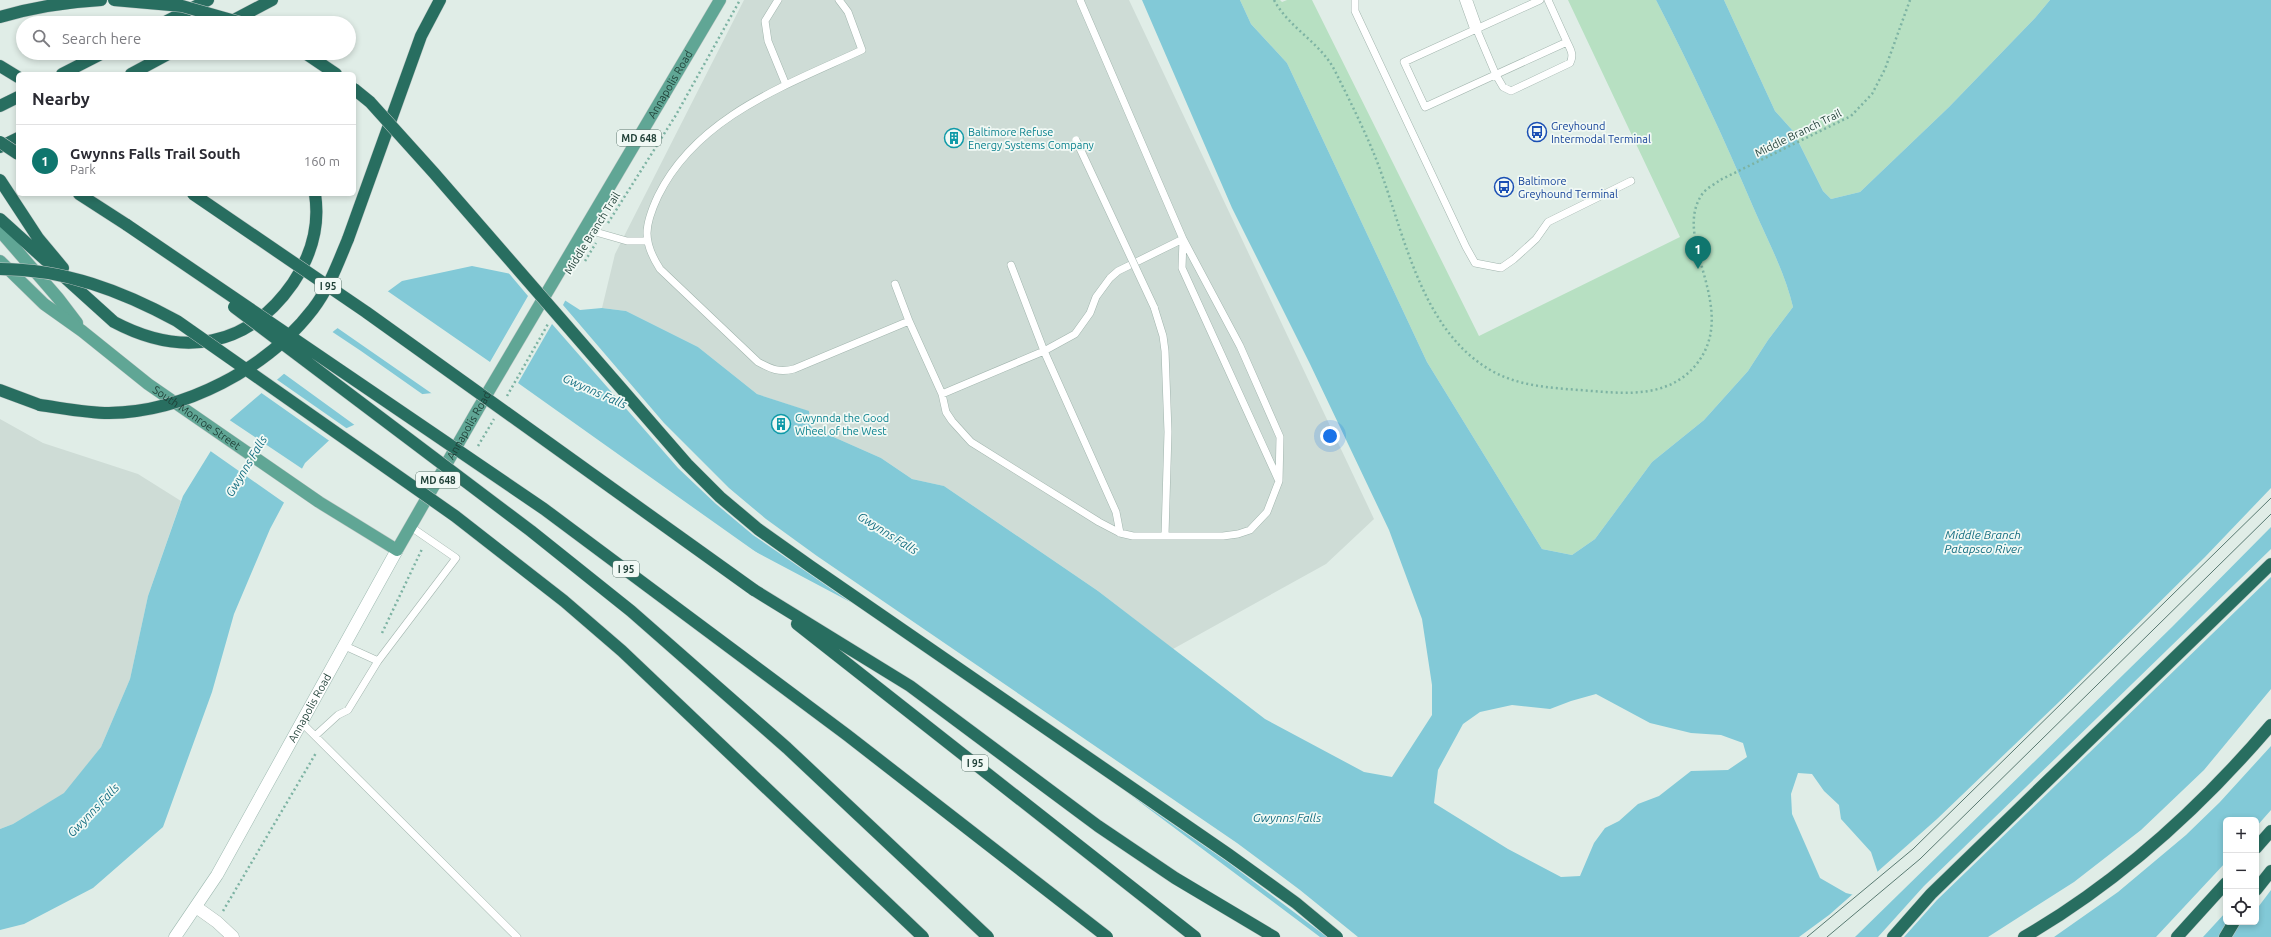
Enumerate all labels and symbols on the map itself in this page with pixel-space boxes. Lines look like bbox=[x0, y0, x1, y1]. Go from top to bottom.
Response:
street label: Annapolis Road bbox=[645, 48, 695, 120]
street label: Middle Branch Trail bbox=[1753, 107, 1843, 159]
place label: Greyhound Intermodal Terminal bbox=[1551, 120, 1651, 145]
bus stop icon: Greyhound Intermodal Terminal bbox=[1526, 121, 1548, 143]
place label: Baltimore Refuse Energy Systems Company bbox=[968, 126, 1095, 151]
building icon: Baltimore Refuse Energy Systems Company bbox=[943, 127, 965, 149]
road number: MD 648 bbox=[617, 130, 661, 146]
place label: Baltimore Greyhound Terminal bbox=[1518, 175, 1618, 200]
bus stop icon: Baltimore Greyhound Terminal bbox=[1493, 176, 1515, 198]
street label: Middle Branch Trail bbox=[562, 190, 622, 276]
pin: 1 bbox=[1685, 236, 1711, 269]
road number: I 95 bbox=[315, 278, 341, 294]
water label: Gwynns Falls bbox=[561, 371, 629, 411]
street label: South Monroe Street bbox=[151, 383, 243, 452]
street label: Annapolis Road bbox=[444, 389, 493, 461]
place label: Gwynnda the Good Wheel of the West bbox=[795, 412, 889, 437]
building icon: Gwynnda the Good Wheel of the West bbox=[770, 413, 792, 435]
your location bbox=[1320, 426, 1340, 446]
water label: Gwynns Falls bbox=[223, 433, 269, 499]
road number: MD 648 bbox=[416, 472, 460, 488]
water label: Gwynns Falls bbox=[855, 509, 921, 557]
water label: Middle Branch Patapsco River bbox=[1944, 528, 2022, 555]
road number: I 95 bbox=[613, 561, 639, 577]
street label: Annapolis Road bbox=[286, 671, 333, 744]
road number: I 95 bbox=[962, 755, 988, 771]
water label: Gwynns Falls bbox=[64, 781, 122, 839]
water label: Gwynns Falls bbox=[1253, 811, 1321, 824]

